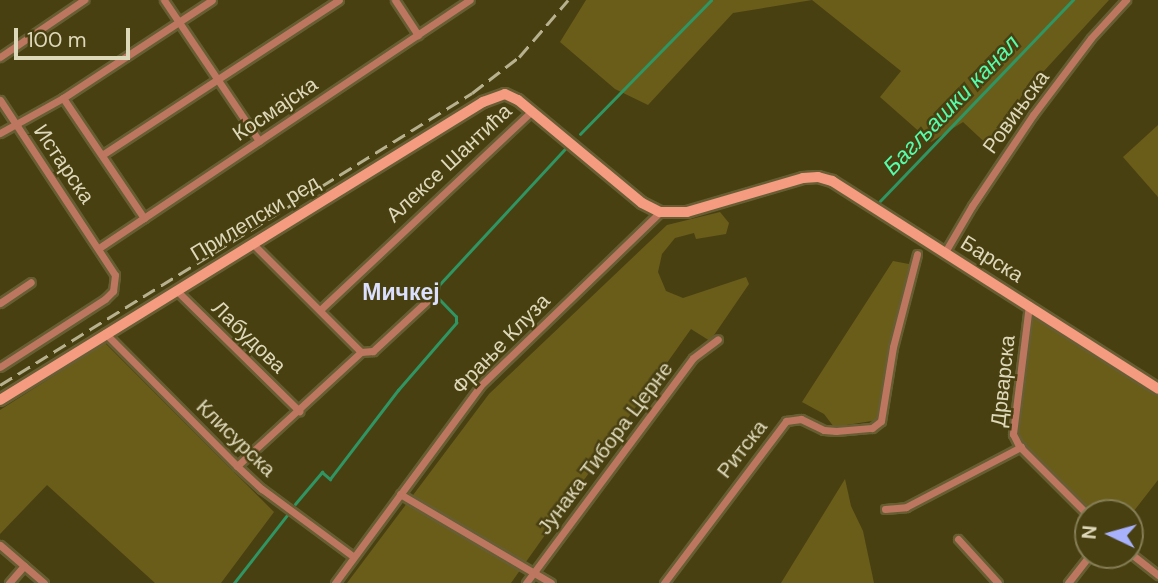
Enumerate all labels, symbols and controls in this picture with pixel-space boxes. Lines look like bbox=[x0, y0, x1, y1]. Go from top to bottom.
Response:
scale bar bbox=[18, 14, 133, 58]
text: 100 m bbox=[27, 26, 87, 54]
water label: Багљашки канал bbox=[877, 29, 1025, 181]
street label: Ровињска bbox=[977, 66, 1055, 158]
street label: Космајска bbox=[228, 71, 322, 147]
street label: Алексе Шантића bbox=[381, 98, 517, 228]
street label: Истарска bbox=[28, 120, 100, 208]
street label: Прилепски ред bbox=[186, 170, 324, 266]
street label: Барска bbox=[956, 230, 1028, 288]
district label: Мичкеј bbox=[362, 278, 440, 306]
street label: Фрање Клуза bbox=[447, 289, 555, 399]
street label: Лабудова bbox=[207, 296, 291, 378]
street label: Дрварска bbox=[986, 334, 1020, 428]
street label: Јунака Тибора Церне bbox=[532, 357, 678, 539]
street label: Клисурска bbox=[191, 394, 281, 482]
street label: Ритска bbox=[711, 415, 773, 483]
north arrow bbox=[1074, 499, 1144, 569]
text: N bbox=[1077, 524, 1103, 540]

